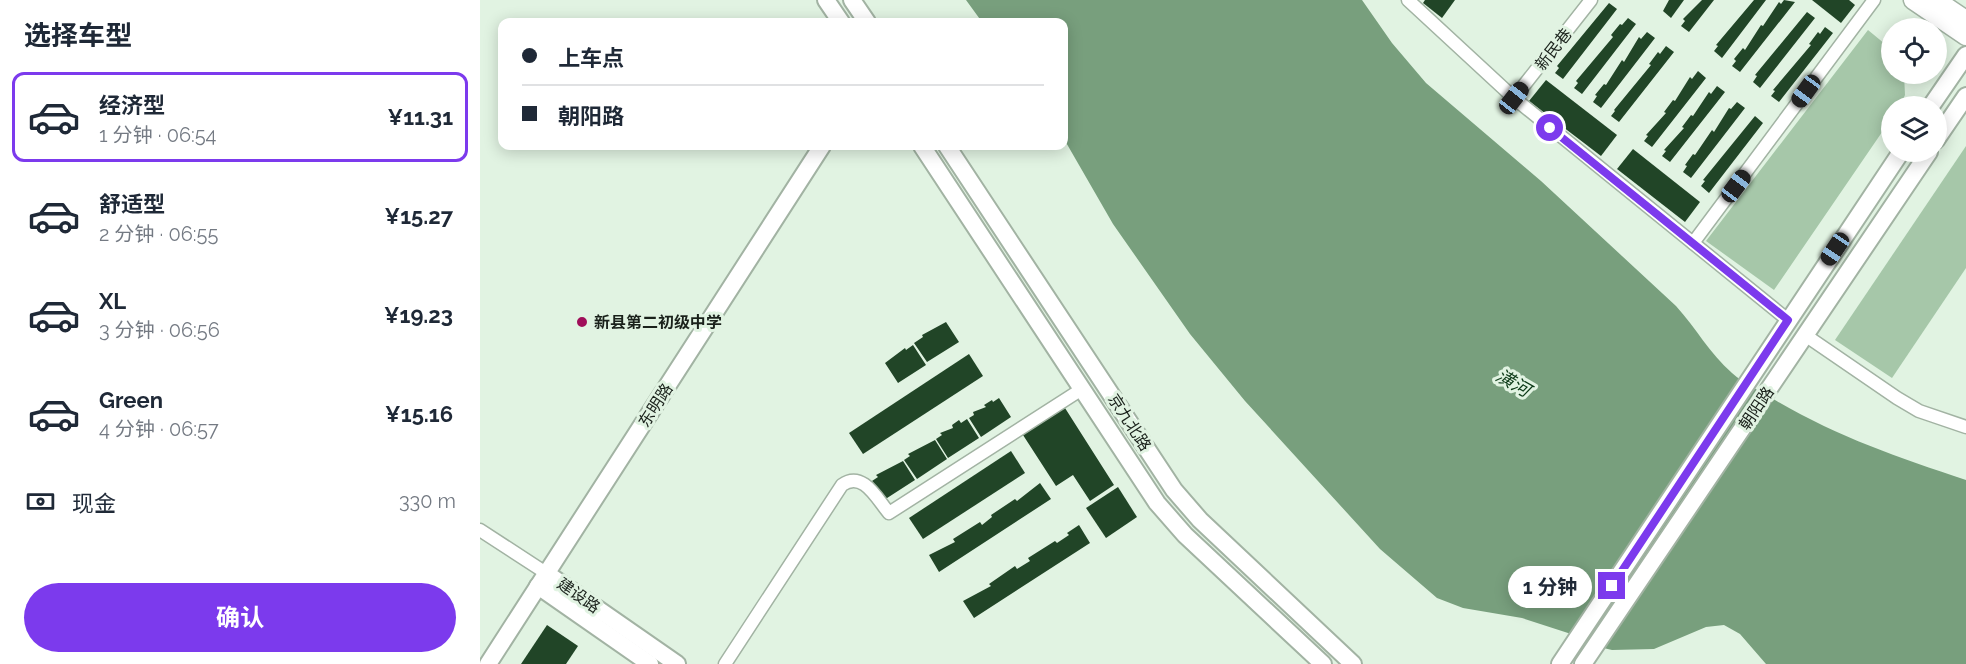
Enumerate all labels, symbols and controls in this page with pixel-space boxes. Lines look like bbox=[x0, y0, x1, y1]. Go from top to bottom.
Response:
map controls bbox=[1881, 18, 1947, 162]
button: locate bbox=[1881, 18, 1947, 84]
text: 选择车型 bbox=[24, 20, 132, 51]
street label: 新民巷 bbox=[1531, 25, 1576, 74]
text: 上车点 bbox=[558, 45, 624, 71]
car bbox=[1788, 71, 1824, 111]
car bbox=[1496, 78, 1532, 118]
icon: car bbox=[27, 90, 81, 144]
text: 经济型 bbox=[99, 92, 165, 118]
button: layers bbox=[1881, 96, 1947, 162]
text: 朝阳路 bbox=[558, 103, 624, 129]
text: ¥11.31 bbox=[388, 104, 453, 130]
route start bbox=[1536, 114, 1563, 141]
text: 1 分钟 · 06:54 bbox=[99, 123, 217, 147]
car bbox=[1718, 166, 1754, 206]
icon: car bbox=[27, 189, 81, 243]
text: 舒适型 bbox=[99, 191, 165, 217]
text: ¥15.27 bbox=[385, 203, 453, 229]
text: 2 分钟 · 06:55 bbox=[99, 222, 218, 246]
car bbox=[1817, 229, 1853, 269]
icon: car bbox=[27, 288, 81, 342]
text: XL bbox=[99, 288, 126, 314]
text: ¥19.23 bbox=[384, 302, 453, 328]
place label: 新县第二初级中学 bbox=[594, 313, 722, 332]
marker: 新县第二初级中学 bbox=[575, 315, 589, 329]
text: 3 分钟 · 06:56 bbox=[99, 318, 220, 342]
water label: 潢河 bbox=[1492, 364, 1537, 402]
street label: 东明路 bbox=[634, 380, 676, 431]
street label: 朝阳路 bbox=[1735, 383, 1778, 433]
icon: car bbox=[27, 387, 81, 441]
text: Green bbox=[99, 387, 163, 413]
street label: 京九北路 bbox=[1104, 390, 1155, 454]
text: ¥15.16 bbox=[385, 401, 453, 427]
text: 4 分钟 · 06:57 bbox=[99, 417, 219, 441]
icon: cash bbox=[24, 485, 57, 518]
text: 330 m bbox=[399, 489, 456, 513]
text: 现金 bbox=[72, 490, 116, 516]
callout: 1 分钟 bbox=[1507, 565, 1591, 607]
route end bbox=[1598, 572, 1625, 599]
street label: 建设路 bbox=[554, 574, 604, 617]
text: 1 分钟 bbox=[1523, 575, 1577, 599]
button: 确认 bbox=[24, 583, 456, 652]

